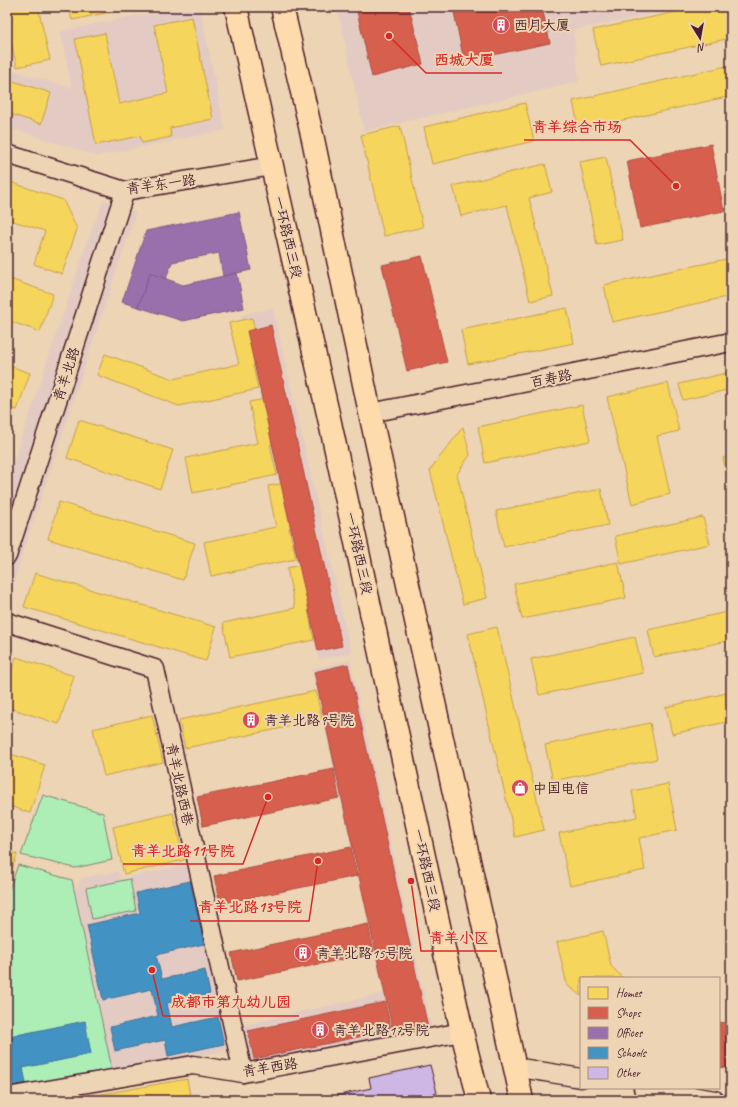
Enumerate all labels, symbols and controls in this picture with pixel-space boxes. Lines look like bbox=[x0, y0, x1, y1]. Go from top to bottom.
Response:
building icon: 西月大厦 bbox=[491, 15, 511, 35]
place label: 西月大厦 bbox=[514, 17, 570, 34]
north arrow bbox=[680, 18, 720, 58]
text: N bbox=[695, 40, 707, 56]
callout: 西城大厦 bbox=[426, 46, 502, 73]
text: 西城大厦 bbox=[434, 51, 494, 70]
callout: 青羊综合市场 bbox=[524, 113, 630, 140]
text: 青羊综合市场 bbox=[532, 118, 622, 137]
street label: 青羊东一路 bbox=[125, 171, 197, 198]
street label: 一环路西三段 bbox=[270, 194, 305, 280]
street label: 青羊北路 bbox=[50, 345, 83, 403]
street label: 百寿路 bbox=[529, 366, 573, 391]
street label: 一环路西三段 bbox=[341, 510, 376, 596]
building icon: 青羊北路9号院 bbox=[241, 710, 261, 730]
place label: 青羊北路9号院 bbox=[264, 712, 354, 729]
street label: 青羊北路西巷 bbox=[162, 741, 197, 828]
shop icon: 中国电信 bbox=[510, 778, 530, 798]
place label: 中国电信 bbox=[533, 780, 589, 797]
street label: 一环路西三段 bbox=[409, 827, 444, 913]
callout: 青羊北路11号院 bbox=[123, 837, 243, 864]
text: 青羊北路11号院 bbox=[131, 842, 235, 861]
callout: 青羊北路13号院 bbox=[190, 894, 309, 921]
text: 青羊北路13号院 bbox=[198, 898, 302, 917]
callout: 青羊小区 bbox=[421, 924, 497, 951]
text: 青羊小区 bbox=[429, 929, 489, 948]
building icon: 青羊北路15号院 bbox=[293, 943, 313, 963]
place label: 青羊北路15号院 bbox=[316, 945, 413, 962]
legend bbox=[580, 977, 720, 1089]
text: Homes bbox=[616, 985, 643, 1001]
callout: 成都市第九幼儿园 bbox=[163, 989, 299, 1016]
text: 成都市第九幼儿园 bbox=[171, 993, 291, 1012]
text: Shops bbox=[616, 1005, 641, 1021]
building icon: 青羊北路17号院 bbox=[310, 1020, 330, 1040]
place label: 青羊北路17号院 bbox=[333, 1022, 430, 1039]
text: Offices bbox=[616, 1025, 643, 1041]
text: Schools bbox=[616, 1045, 648, 1061]
street label: 青羊西路 bbox=[241, 1055, 299, 1080]
text: Other bbox=[616, 1065, 642, 1081]

